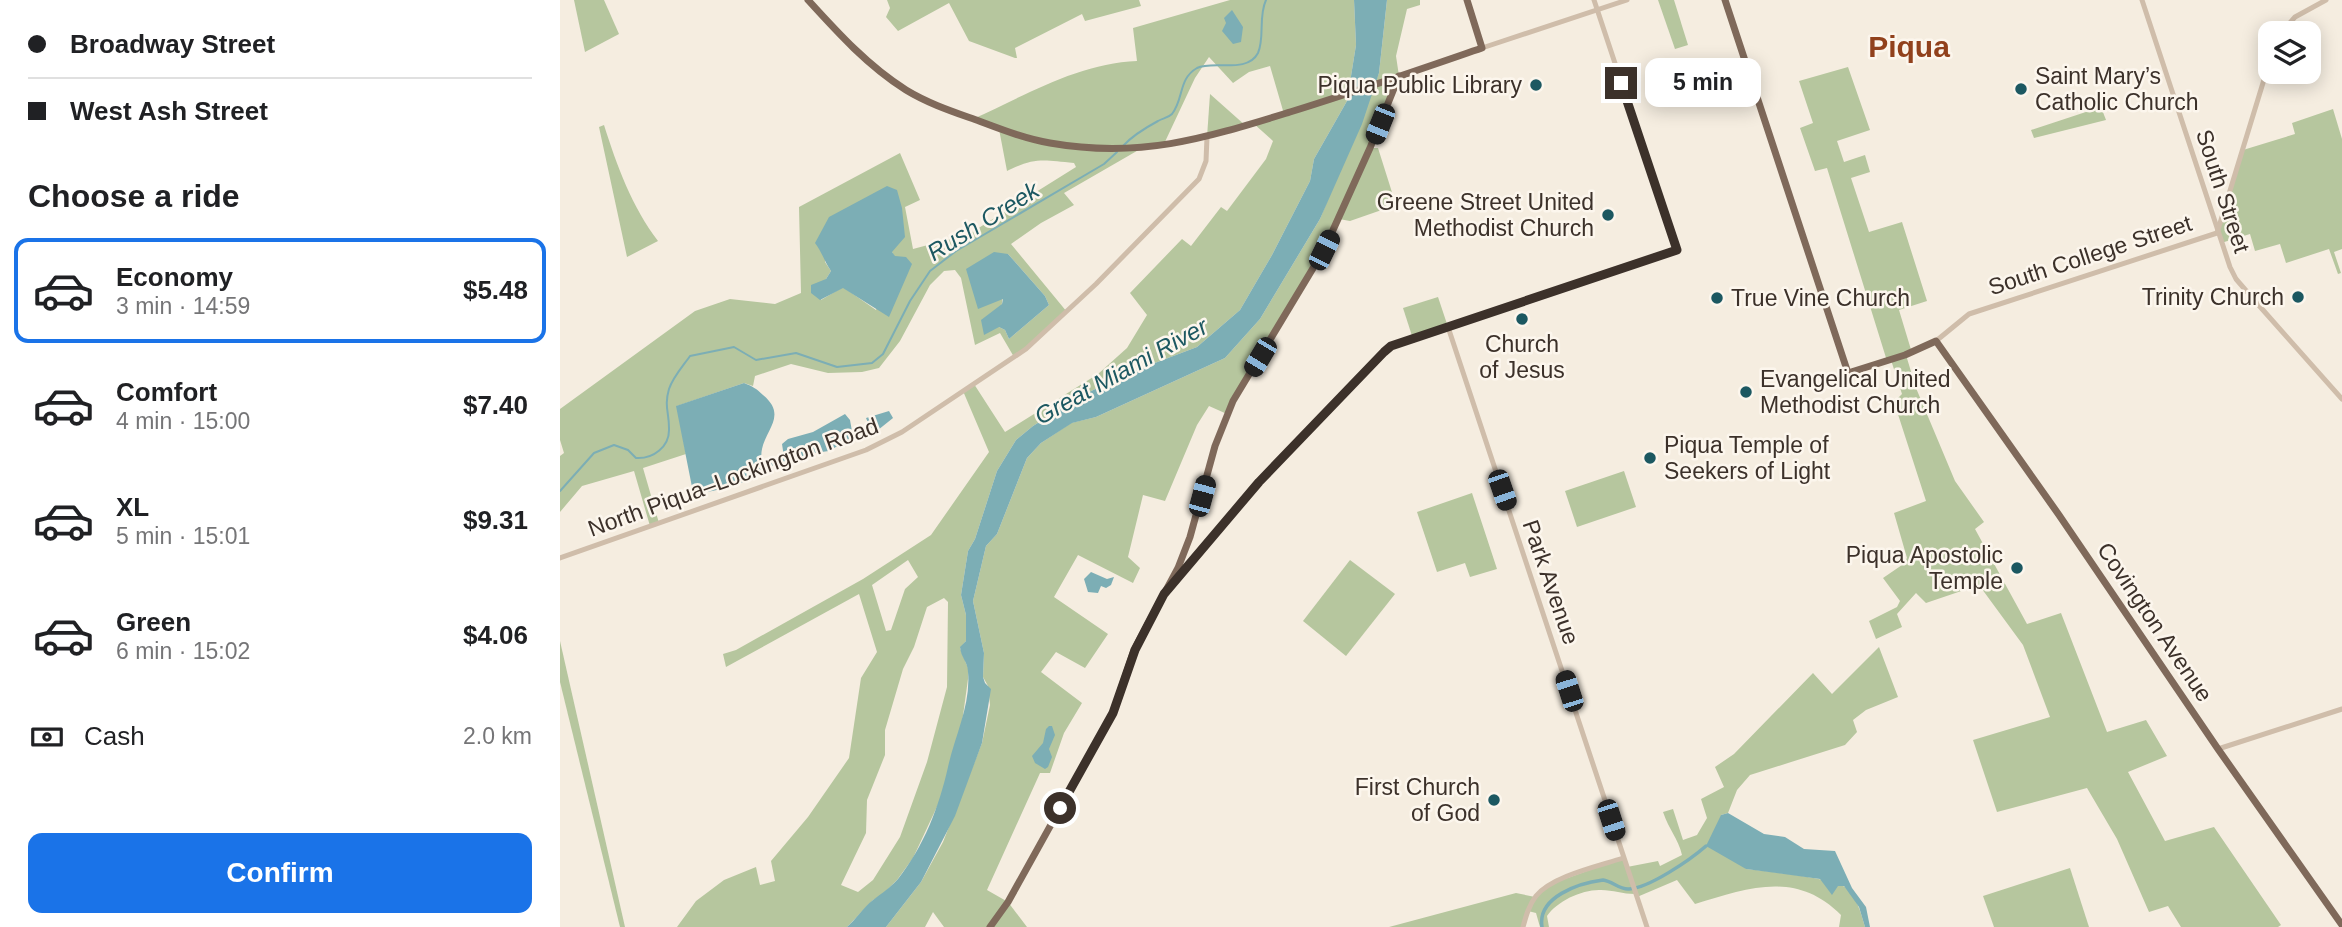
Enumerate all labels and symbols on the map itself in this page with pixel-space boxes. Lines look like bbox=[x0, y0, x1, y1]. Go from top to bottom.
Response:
district label: Piqua bbox=[1868, 30, 1950, 63]
callout: 5 min bbox=[1646, 58, 1761, 108]
place label: Saint Mary’s Catholic Church bbox=[2035, 63, 2199, 115]
route end bbox=[1605, 67, 1637, 99]
place label: Piqua Public Library bbox=[1317, 72, 1522, 98]
marker: Piqua Public Library bbox=[1528, 77, 1544, 93]
marker: Saint Mary’s Catholic Church bbox=[2013, 81, 2029, 97]
car bbox=[1363, 101, 1398, 147]
street label: South Street bbox=[2191, 126, 2255, 256]
water label: Rush Creek bbox=[922, 175, 1046, 266]
place label: Greene Street United Methodist Church bbox=[1377, 189, 1594, 241]
marker: Greene Street United Methodist Church bbox=[1600, 207, 1616, 223]
street label: South College Street bbox=[1985, 210, 2196, 300]
car bbox=[1306, 227, 1343, 273]
place label: Trinity Church bbox=[2142, 284, 2284, 310]
place label: True Vine Church bbox=[1731, 285, 1910, 311]
marker: Trinity Church bbox=[2290, 289, 2306, 305]
marker: True Vine Church bbox=[1709, 290, 1725, 306]
marker: Church of Jesus bbox=[1514, 311, 1530, 327]
water label: Great Miami River bbox=[1030, 312, 1213, 430]
place label: Church of Jesus bbox=[1479, 331, 1565, 383]
car bbox=[1241, 334, 1280, 380]
place label: Evangelical United Methodist Church bbox=[1760, 366, 1951, 418]
marker: Evangelical United Methodist Church bbox=[1738, 384, 1754, 400]
street label: North Piqua–Lockington Road bbox=[584, 412, 882, 542]
place label: Piqua Temple of Seekers of Light bbox=[1664, 432, 1831, 484]
marker: Piqua Temple of Seekers of Light bbox=[1642, 450, 1658, 466]
car bbox=[1486, 467, 1519, 513]
car bbox=[1187, 473, 1218, 519]
street label: Park Avenue bbox=[1518, 516, 1584, 648]
street label: Covington Avenue bbox=[2092, 538, 2218, 706]
place label: Piqua Apostolic Temple bbox=[1846, 542, 2003, 594]
marker: Piqua Apostolic Temple bbox=[2009, 560, 2025, 576]
car bbox=[1553, 668, 1586, 714]
place label: First Church of God bbox=[1355, 774, 1480, 826]
route start bbox=[1044, 792, 1076, 824]
marker: First Church of God bbox=[1486, 792, 1502, 808]
car bbox=[1595, 797, 1628, 843]

